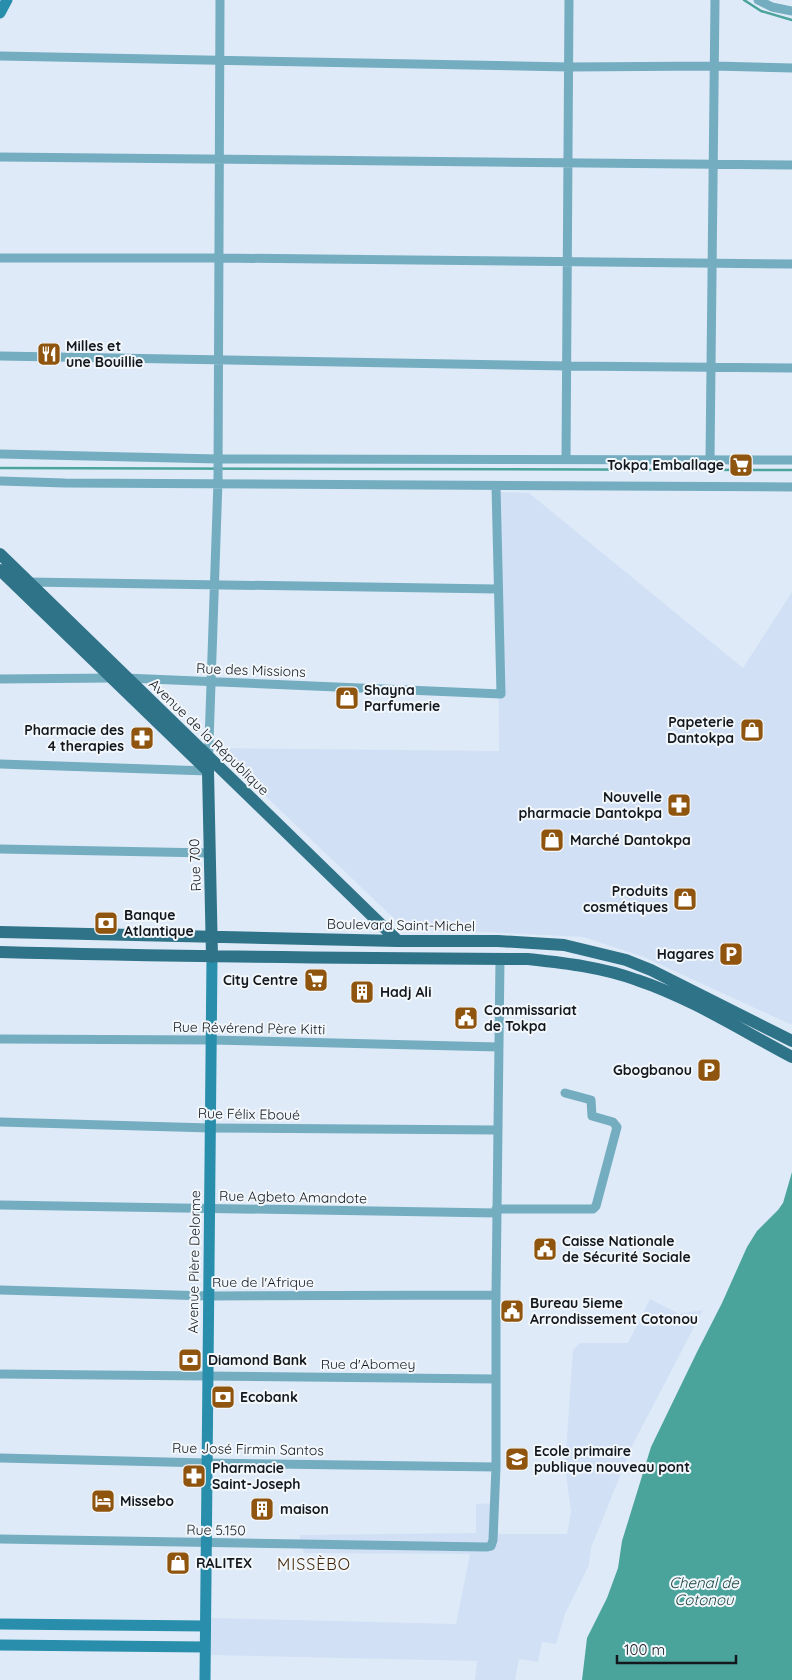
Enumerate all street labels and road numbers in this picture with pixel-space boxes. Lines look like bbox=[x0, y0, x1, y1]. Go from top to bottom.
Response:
street label: Rue des Missions bbox=[196, 659, 306, 681]
street label: Avenue de la République bbox=[145, 675, 273, 799]
street label: Rue 700 bbox=[185, 838, 205, 892]
street label: Boulevard Saint-Michel bbox=[327, 915, 475, 935]
street label: Rue Révérend Père Kitti bbox=[173, 1018, 325, 1038]
street label: Rue Félix Eboué bbox=[198, 1104, 300, 1124]
street label: Rue Agbeto Amandote bbox=[219, 1187, 367, 1207]
street label: Avenue Pière Delorme bbox=[184, 1190, 204, 1334]
street label: Rue de l'Afrique bbox=[212, 1273, 314, 1291]
street label: Rue d'Abomey bbox=[321, 1355, 415, 1373]
street label: Rue José Firmin Santos bbox=[172, 1439, 324, 1459]
street label: Rue 5.150 bbox=[186, 1520, 246, 1540]

